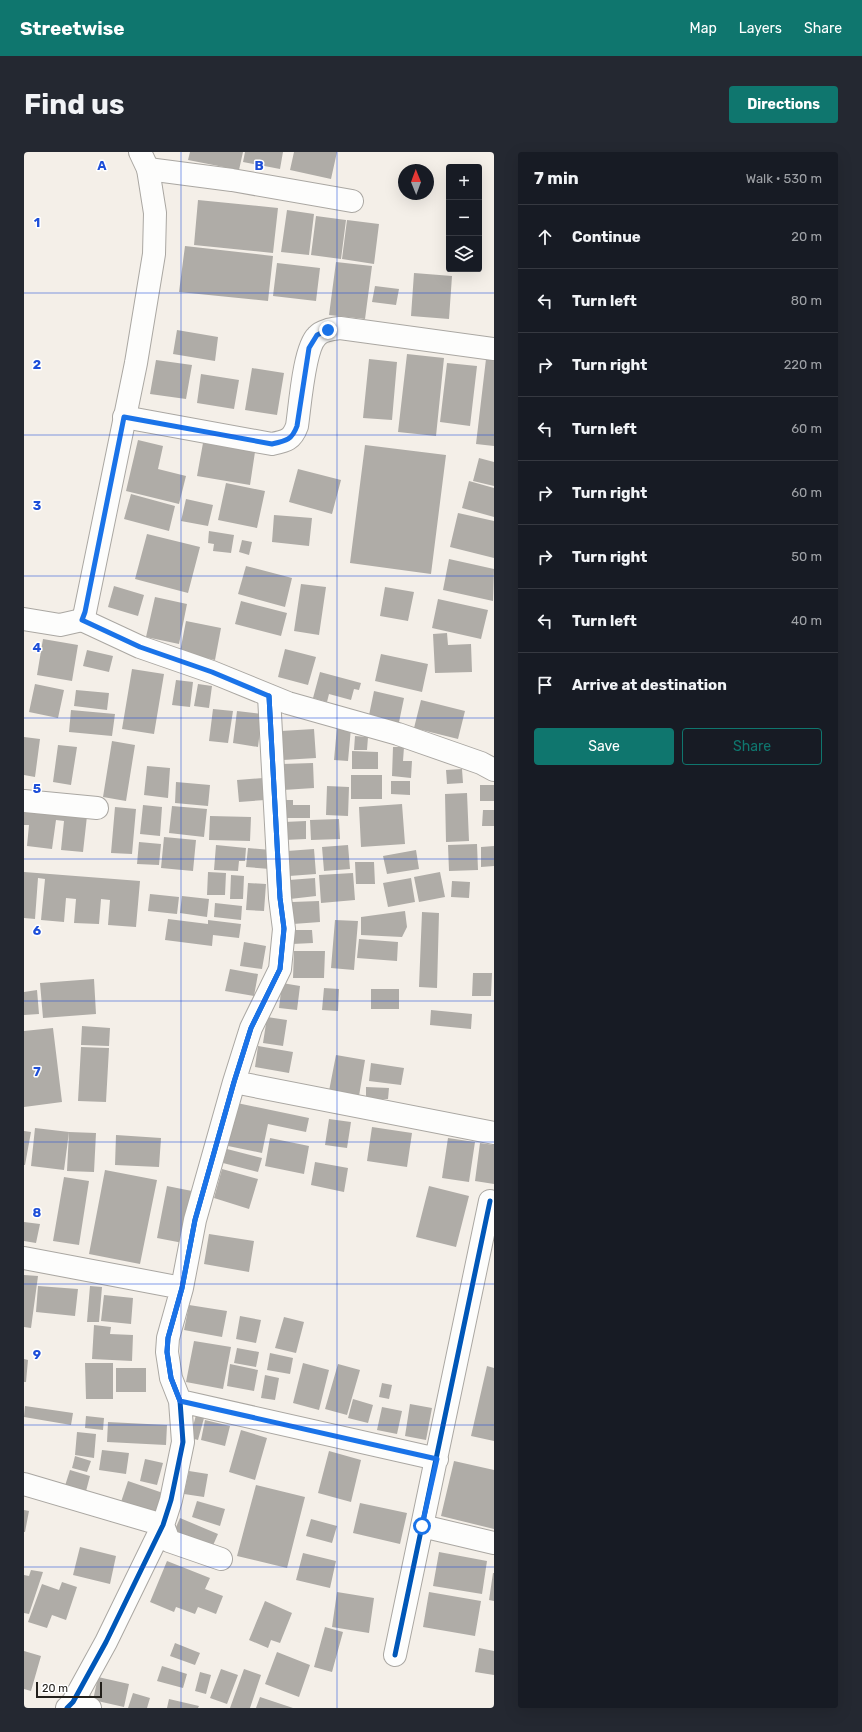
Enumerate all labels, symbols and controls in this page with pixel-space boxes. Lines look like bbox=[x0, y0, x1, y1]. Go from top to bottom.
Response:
text: Streetwise bbox=[20, 17, 125, 40]
text: Map bbox=[690, 20, 717, 37]
text: Layers bbox=[739, 20, 782, 37]
text: Share bbox=[804, 20, 842, 37]
button: Directions bbox=[729, 86, 838, 123]
text: Find us bbox=[24, 88, 124, 121]
text: A bbox=[97, 158, 107, 173]
text: B bbox=[254, 158, 264, 173]
north arrow bbox=[398, 164, 434, 200]
map controls bbox=[446, 164, 482, 272]
button: + bbox=[446, 164, 482, 200]
text: 7 min bbox=[534, 168, 579, 188]
text: Walk · 530 m bbox=[746, 171, 822, 186]
button: − bbox=[446, 200, 482, 236]
text: 1 bbox=[34, 215, 40, 230]
icon: ahead bbox=[534, 226, 556, 248]
text: Continue bbox=[572, 228, 641, 246]
text: 20 m bbox=[791, 229, 822, 244]
button: layers bbox=[446, 236, 482, 272]
icon: left bbox=[534, 290, 556, 312]
text: Turn left bbox=[572, 292, 637, 310]
text: 80 m bbox=[791, 293, 822, 308]
route end bbox=[319, 321, 337, 339]
icon: right bbox=[534, 354, 556, 376]
text: Turn right bbox=[572, 356, 647, 374]
text: 2 bbox=[33, 357, 41, 372]
text: 220 m bbox=[784, 357, 822, 372]
icon: left bbox=[534, 418, 556, 440]
text: Turn left bbox=[572, 420, 637, 438]
text: 60 m bbox=[791, 421, 822, 436]
icon: right bbox=[534, 482, 556, 504]
text: Turn right bbox=[572, 484, 647, 502]
text: 60 m bbox=[791, 485, 822, 500]
text: 3 bbox=[33, 498, 42, 513]
icon: right bbox=[534, 546, 556, 568]
text: Turn right bbox=[572, 548, 647, 566]
text: 50 m bbox=[791, 549, 822, 564]
icon: left bbox=[534, 610, 556, 632]
text: Turn left bbox=[572, 612, 637, 630]
text: 40 m bbox=[791, 613, 822, 628]
text: 4 bbox=[33, 640, 42, 655]
icon: arrive bbox=[534, 674, 556, 696]
text: Arrive at destination bbox=[572, 676, 727, 694]
button: Save bbox=[534, 728, 674, 765]
button: Share bbox=[682, 728, 822, 765]
text: 5 bbox=[33, 781, 41, 796]
text: 6 bbox=[33, 923, 42, 938]
text: 7 bbox=[33, 1064, 41, 1079]
text: 8 bbox=[33, 1205, 42, 1220]
text: 9 bbox=[33, 1347, 41, 1362]
route start bbox=[413, 1517, 431, 1535]
scale bar bbox=[36, 1680, 102, 1699]
text: 20 m bbox=[42, 1682, 68, 1695]

